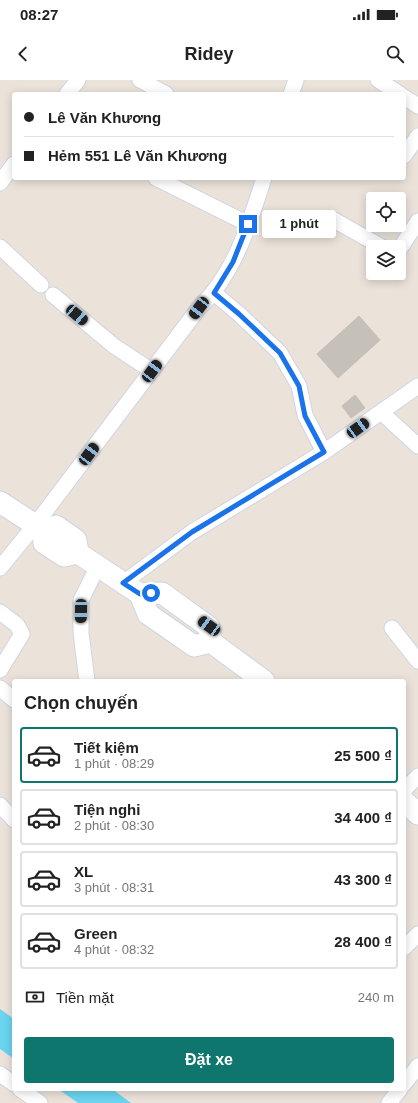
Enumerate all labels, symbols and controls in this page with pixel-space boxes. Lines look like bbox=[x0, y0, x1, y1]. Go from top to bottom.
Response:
text: 08:27 bbox=[20, 6, 58, 23]
icon: back bbox=[12, 43, 34, 65]
icon: search bbox=[384, 43, 406, 65]
text: Ridey bbox=[184, 44, 234, 64]
text: Lê Văn Khương bbox=[48, 109, 161, 126]
text: Hẻm 551 Lê Văn Khương bbox=[48, 147, 227, 164]
map controls bbox=[366, 192, 406, 280]
button: locate bbox=[366, 192, 406, 232]
callout: 1 phút bbox=[262, 210, 336, 238]
route end bbox=[239, 215, 257, 233]
text: 1 phút bbox=[280, 216, 319, 231]
button: layers bbox=[366, 240, 406, 280]
car bbox=[187, 295, 211, 321]
car bbox=[64, 303, 90, 327]
car bbox=[140, 358, 164, 384]
car bbox=[345, 416, 371, 440]
car bbox=[77, 441, 101, 467]
route start bbox=[142, 584, 160, 602]
car bbox=[75, 599, 87, 623]
car bbox=[196, 614, 222, 638]
text: Chọn chuyến bbox=[24, 693, 138, 713]
icon: car bbox=[26, 737, 62, 773]
text: Tiết kiệm bbox=[74, 739, 139, 756]
text: 25 500 ₫ bbox=[334, 747, 392, 764]
text: 1 phút · 08:29 bbox=[74, 756, 154, 771]
icon: car bbox=[26, 799, 62, 835]
text: Tiện nghi bbox=[74, 801, 140, 818]
text: 34 400 ₫ bbox=[334, 809, 392, 826]
text: 2 phút · 08:30 bbox=[74, 818, 154, 833]
icon: car bbox=[26, 861, 62, 897]
text: XL bbox=[74, 863, 93, 880]
text: 43 300 ₫ bbox=[334, 871, 392, 888]
text: 3 phút · 08:31 bbox=[74, 880, 154, 895]
icon: car bbox=[26, 923, 62, 959]
text: Green bbox=[74, 925, 117, 942]
text: 28 400 ₫ bbox=[334, 933, 392, 950]
text: 4 phút · 08:32 bbox=[74, 942, 154, 957]
icon: cash bbox=[24, 986, 46, 1008]
text: Tiền mặt bbox=[56, 989, 114, 1006]
text: 240 m bbox=[358, 990, 394, 1005]
button: Đặt xe bbox=[24, 1037, 394, 1083]

